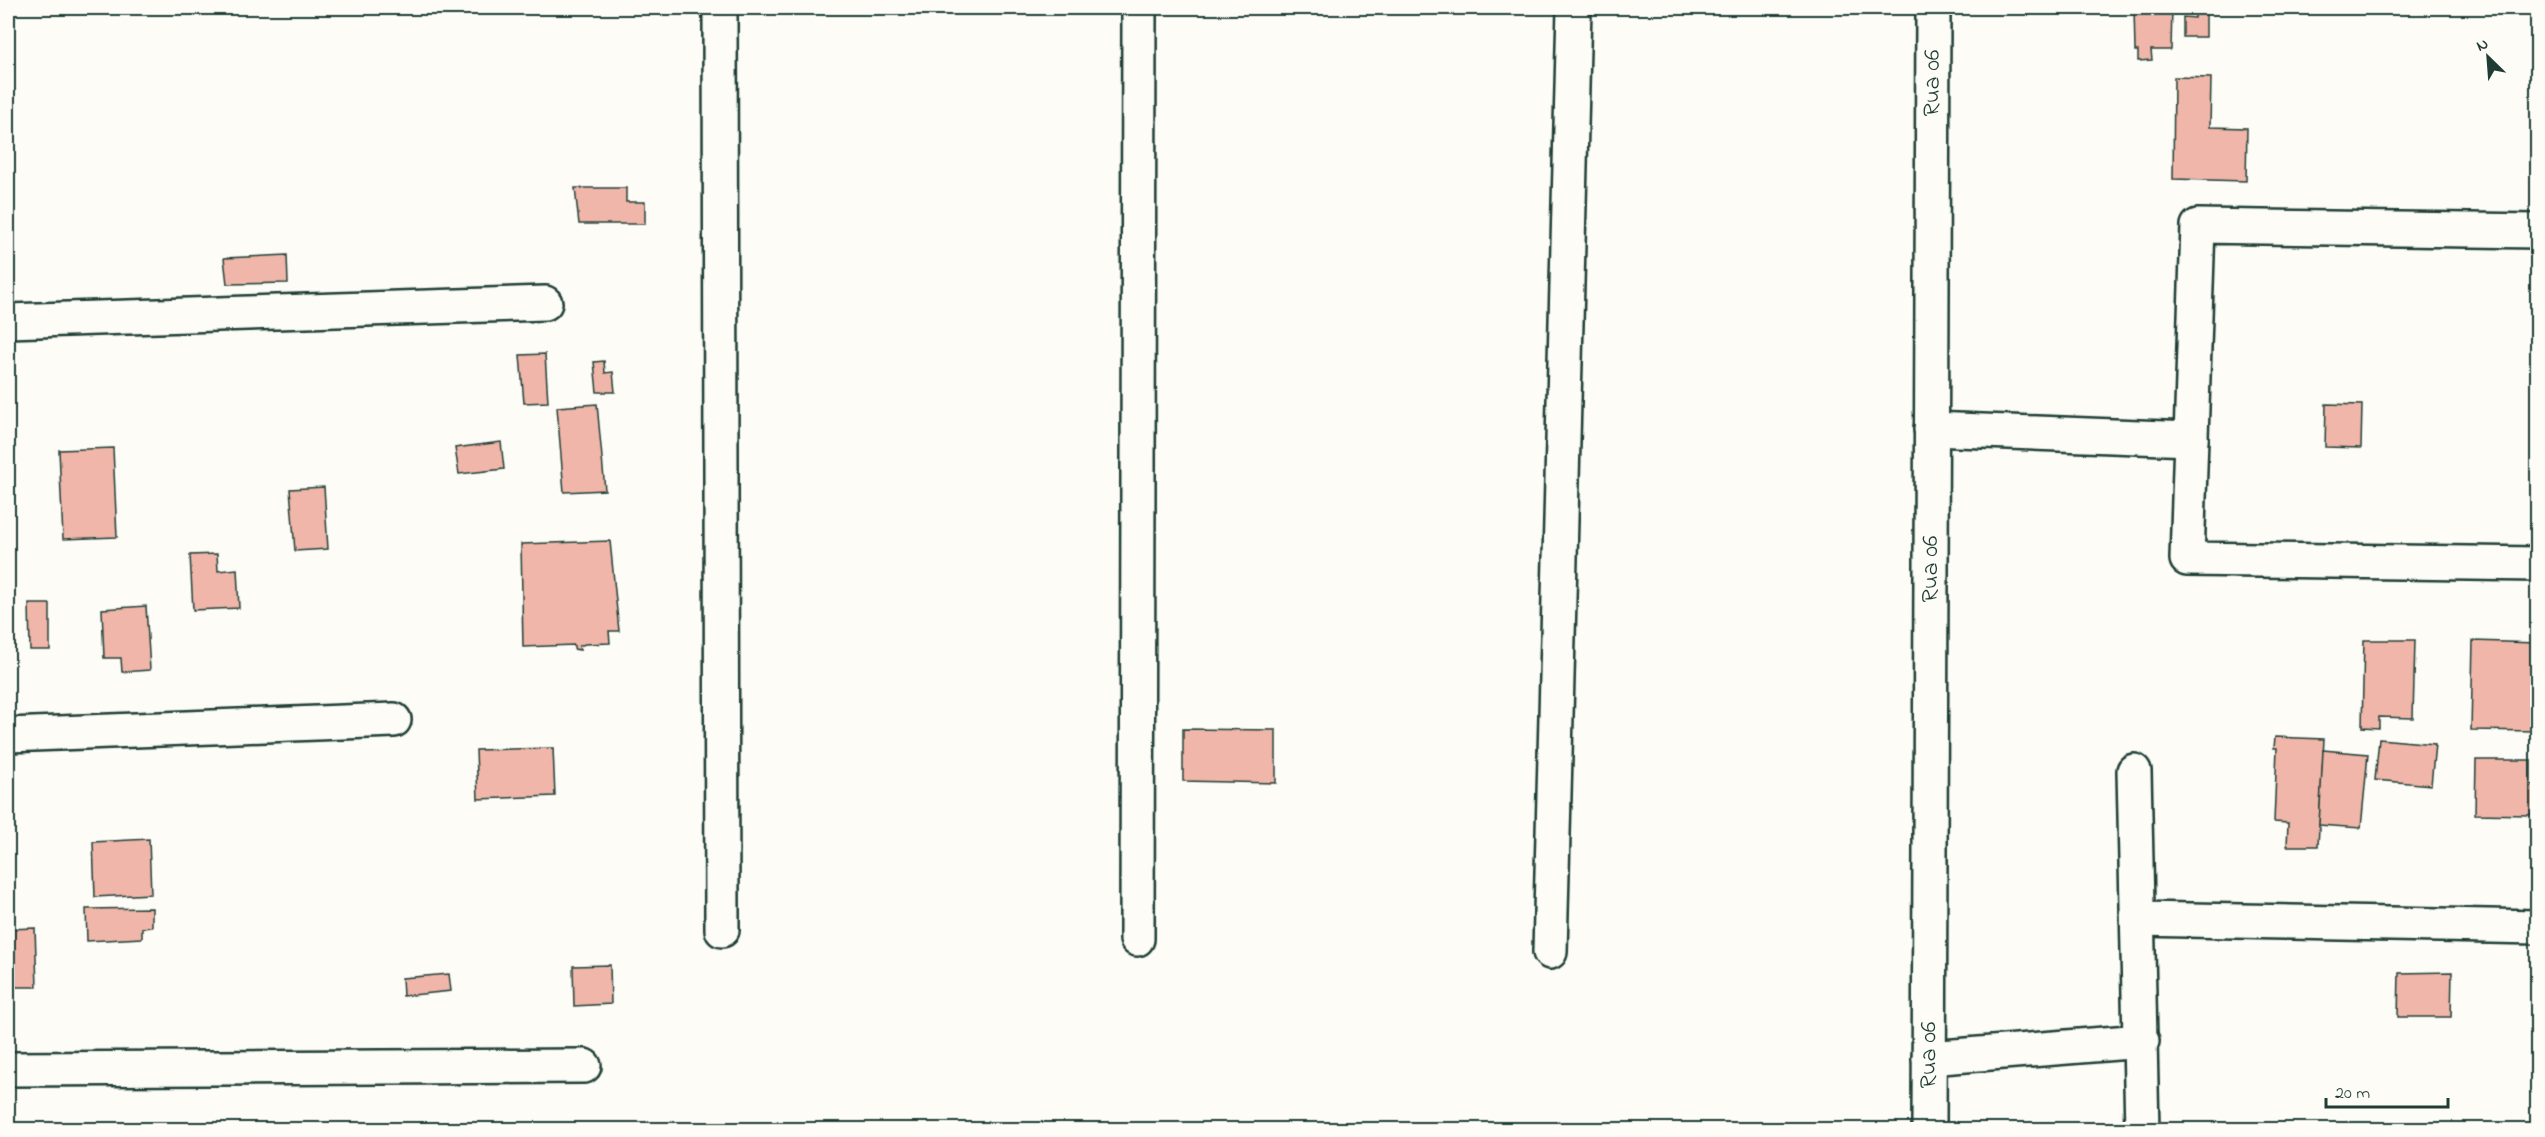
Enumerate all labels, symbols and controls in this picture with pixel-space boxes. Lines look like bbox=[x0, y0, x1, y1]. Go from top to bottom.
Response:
north arrow bbox=[2458, 27, 2518, 87]
text: N bbox=[2473, 32, 2493, 58]
street label: Rua 06 bbox=[1915, 49, 1950, 116]
street label: Rua 06 bbox=[1913, 535, 1949, 602]
street label: Rua 06 bbox=[1912, 1021, 1947, 1088]
scale bar bbox=[2326, 1071, 2448, 1109]
text: 20 m bbox=[2335, 1081, 2370, 1107]

